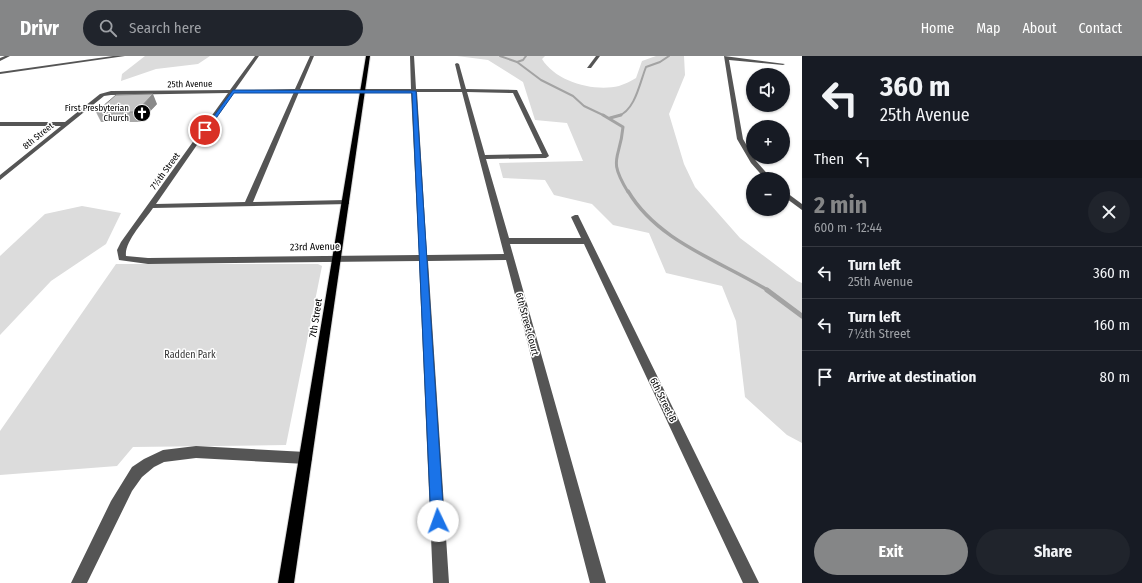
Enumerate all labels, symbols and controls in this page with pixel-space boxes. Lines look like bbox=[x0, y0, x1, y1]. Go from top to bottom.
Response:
search box bbox=[83, 10, 363, 46]
text: Drivr bbox=[20, 17, 59, 40]
icon: search bbox=[97, 17, 119, 39]
text: Search here bbox=[129, 19, 201, 37]
text: Home bbox=[921, 20, 954, 37]
text: Map bbox=[976, 20, 1000, 37]
text: About bbox=[1022, 20, 1057, 37]
text: Contact bbox=[1079, 20, 1122, 37]
map controls bbox=[746, 68, 790, 216]
button: sound bbox=[746, 68, 790, 112]
text: 360 m bbox=[880, 70, 950, 103]
icon: left bbox=[814, 72, 866, 124]
street label: 25th Avenue bbox=[167, 79, 213, 89]
place label: First Presbyterian Church bbox=[65, 103, 129, 123]
church icon: First Presbyterian Church bbox=[132, 103, 152, 123]
text: 25th Avenue bbox=[880, 104, 970, 126]
pin bbox=[188, 113, 222, 147]
icon: arrive bbox=[194, 119, 216, 141]
button: + bbox=[746, 120, 790, 164]
street label: 8th Street bbox=[21, 121, 55, 151]
icon: left bbox=[852, 148, 874, 170]
street label: 7½th Street bbox=[148, 150, 182, 191]
text: Then bbox=[814, 150, 844, 168]
button: − bbox=[746, 172, 790, 216]
text: 2 min bbox=[814, 191, 867, 219]
button: close bbox=[1088, 191, 1130, 233]
text: 600 m · 12:44 bbox=[814, 220, 882, 235]
street label: 23rd Avenue bbox=[290, 241, 340, 253]
text: Turn left bbox=[848, 256, 901, 274]
icon: left bbox=[814, 262, 836, 284]
text: 360 m bbox=[1093, 264, 1130, 282]
text: 25th Avenue bbox=[848, 274, 913, 289]
street label: 6th Street Court bbox=[513, 291, 541, 358]
street label: 7th Street bbox=[307, 297, 325, 338]
text: Turn left bbox=[848, 308, 901, 326]
icon: left bbox=[814, 314, 836, 336]
text: 160 m bbox=[1094, 316, 1130, 334]
text: 7½th Street bbox=[848, 326, 911, 341]
park label: Radden Park bbox=[164, 349, 216, 361]
icon: arrive bbox=[814, 366, 836, 388]
text: Arrive at destination bbox=[848, 368, 976, 386]
text: 80 m bbox=[1100, 368, 1130, 386]
street label: 6th Street B bbox=[647, 376, 679, 425]
position arrow bbox=[417, 500, 459, 542]
button: Exit bbox=[814, 529, 968, 575]
button: Share bbox=[976, 529, 1130, 575]

